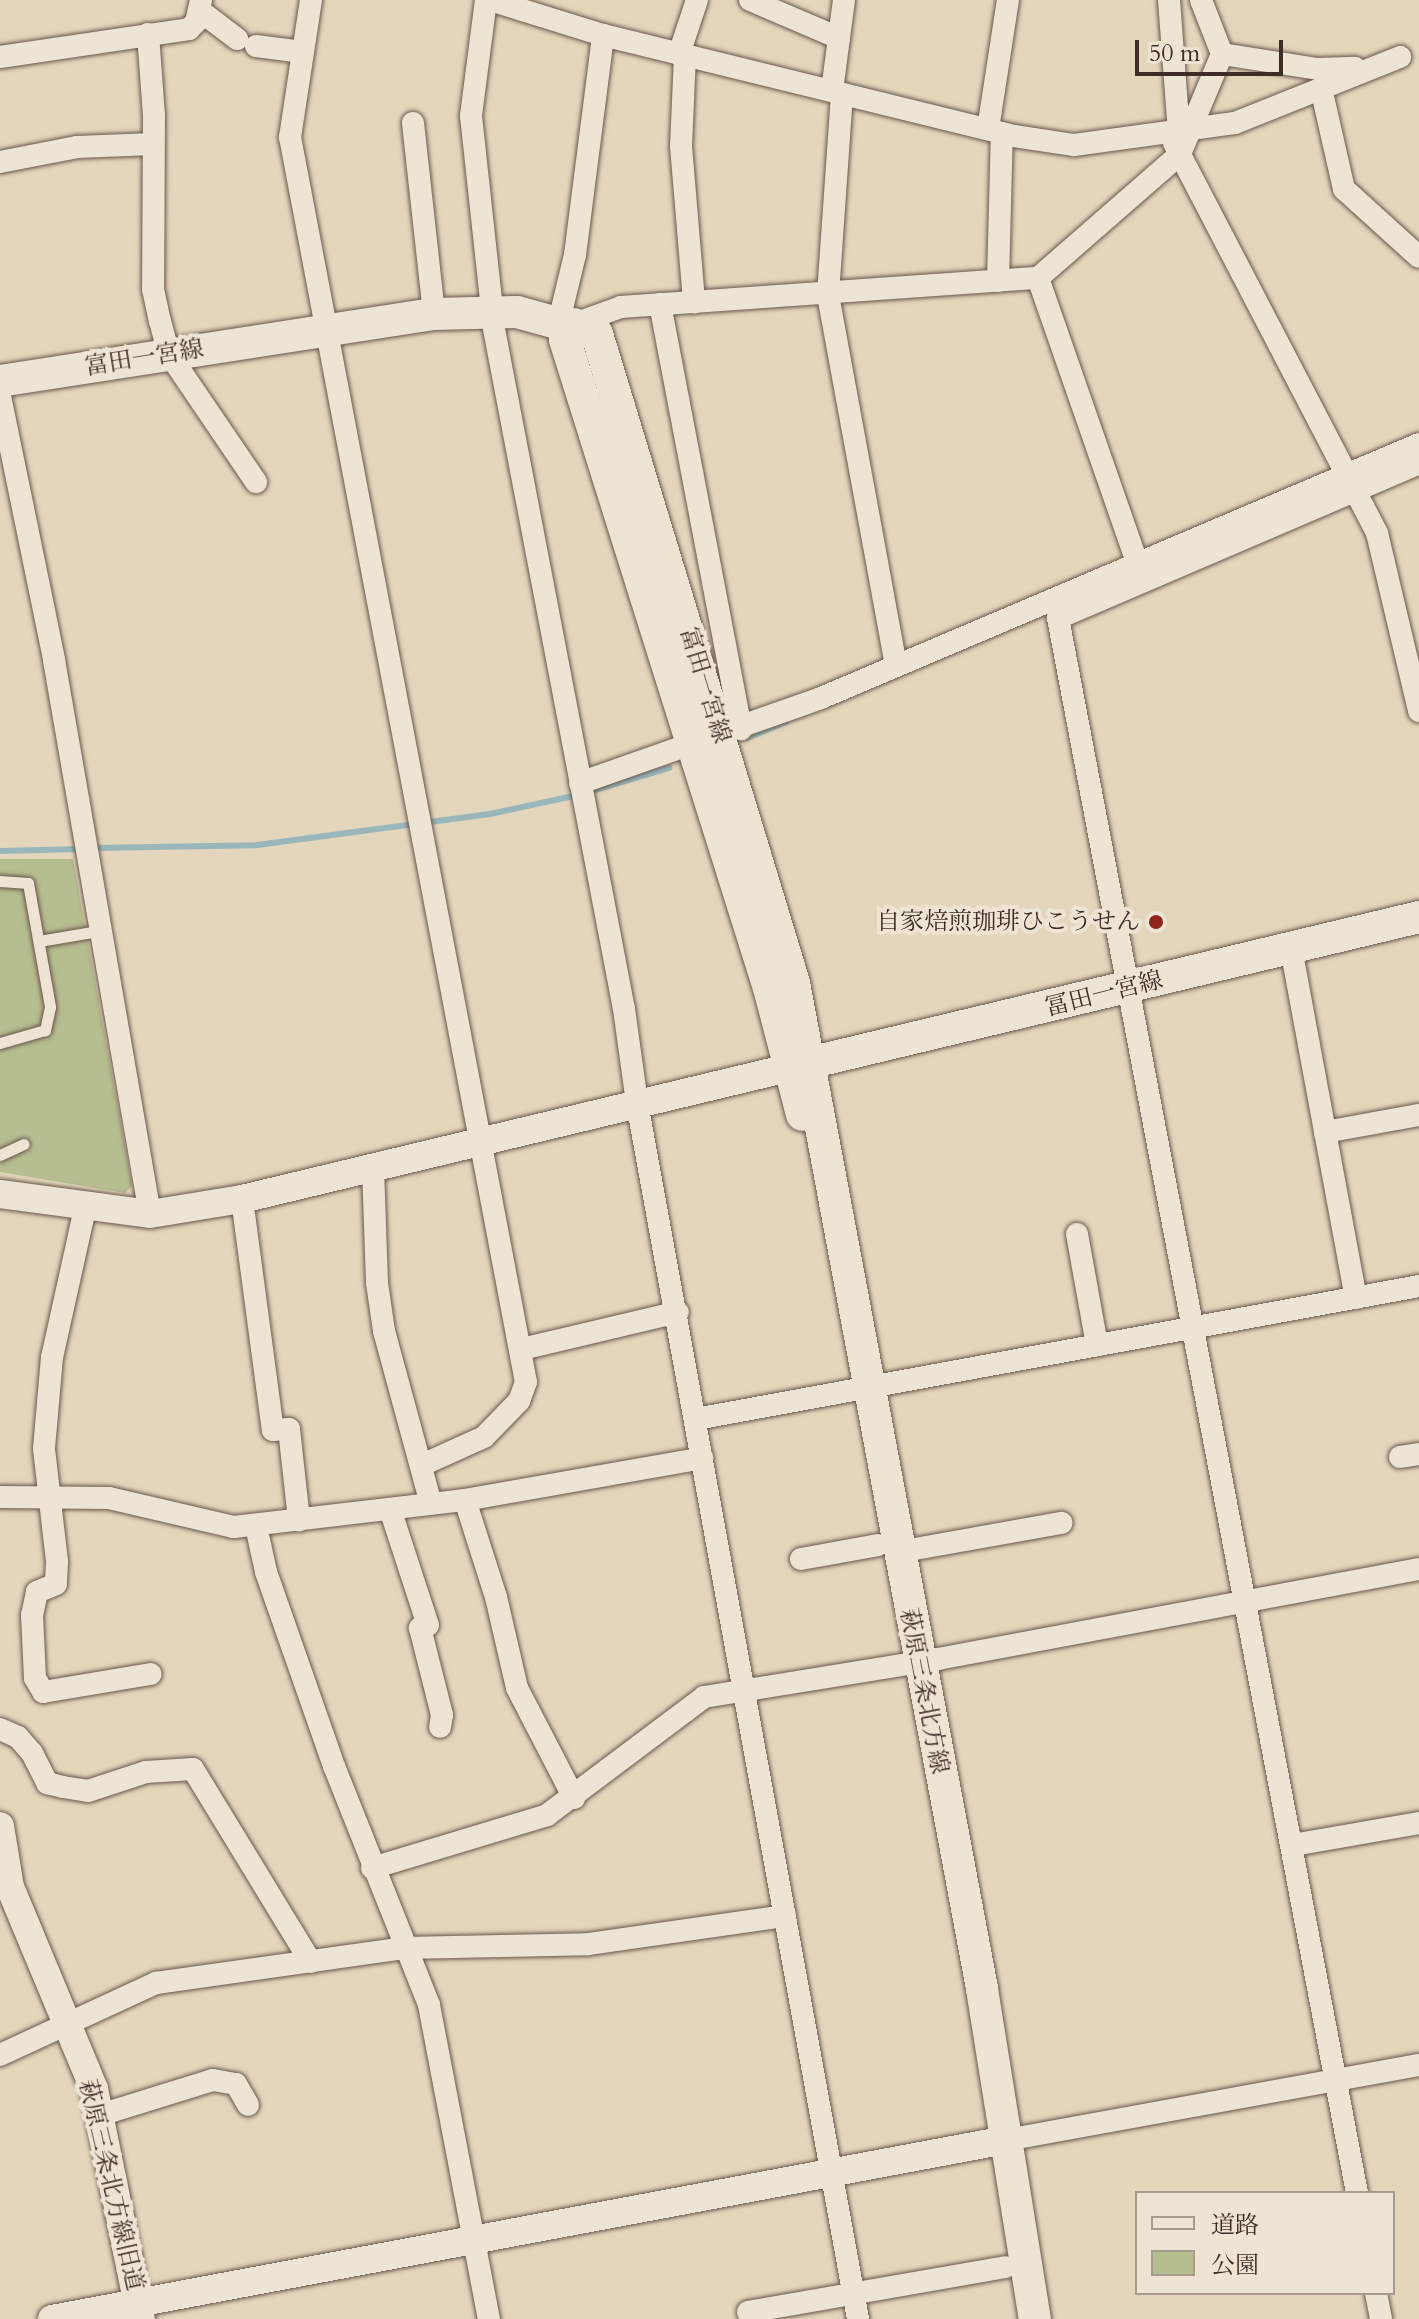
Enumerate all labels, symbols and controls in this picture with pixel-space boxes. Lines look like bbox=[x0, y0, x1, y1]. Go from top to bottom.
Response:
scale bar bbox=[1139, 24, 1287, 74]
text: 50 m bbox=[1149, 37, 1200, 70]
street label: 富田一宮線 bbox=[82, 334, 206, 382]
street label: 富田一宮線 bbox=[674, 623, 736, 747]
place label: 自家焙煎珈琲ひこうせん bbox=[876, 908, 1140, 936]
marker: 自家焙煎珈琲ひこうせん bbox=[1147, 913, 1165, 931]
street label: 冨田一宮線 bbox=[1042, 966, 1166, 1022]
street label: 萩原三条北方線 bbox=[894, 1606, 954, 1776]
street label: 萩原三条北方線旧道 bbox=[73, 2077, 149, 2293]
legend bbox=[1135, 2191, 1395, 2295]
text: 道路 bbox=[1211, 2209, 1259, 2242]
text: 公園 bbox=[1211, 2249, 1259, 2282]

